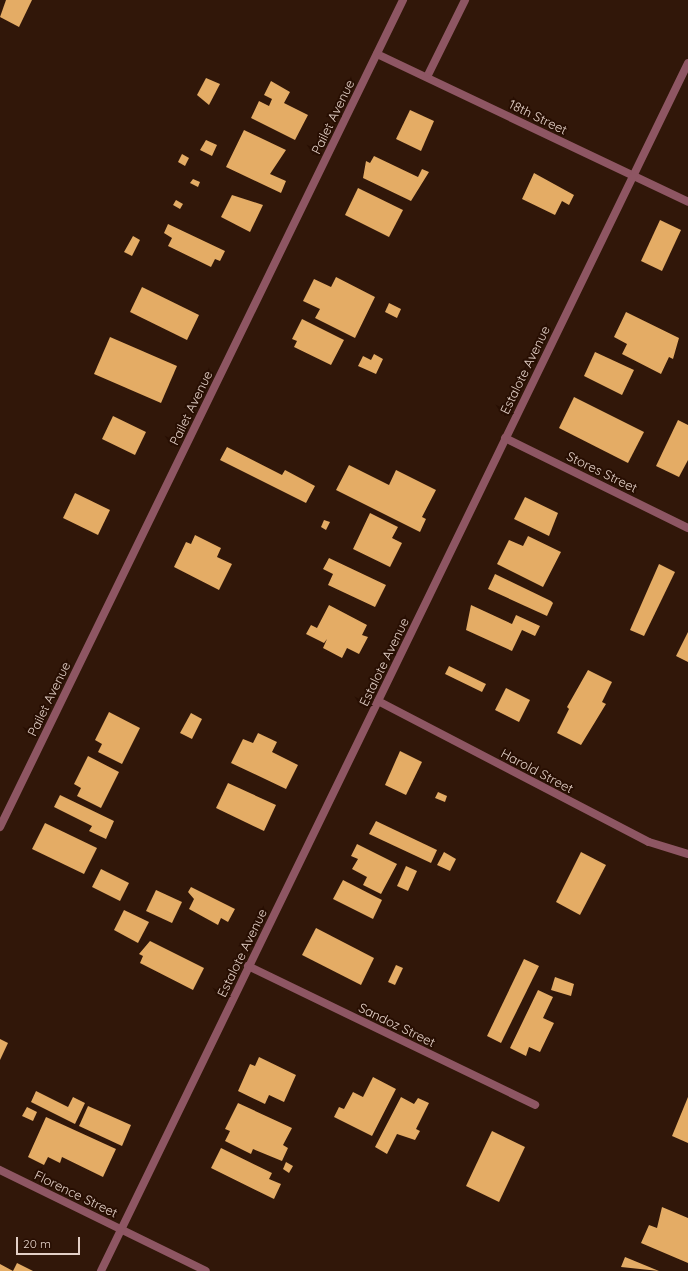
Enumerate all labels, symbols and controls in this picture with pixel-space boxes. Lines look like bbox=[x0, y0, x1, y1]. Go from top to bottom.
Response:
street label: Pailet Avenue bbox=[308, 77, 358, 157]
street label: 18th Street bbox=[506, 96, 570, 138]
street label: Estalote Avenue bbox=[497, 323, 553, 417]
street label: Pailet Avenue bbox=[166, 368, 216, 448]
street label: Stores Street bbox=[564, 448, 640, 496]
street label: Estalote Avenue bbox=[356, 615, 412, 709]
street label: Pailet Avenue bbox=[24, 659, 74, 739]
street label: Harold Street bbox=[498, 745, 576, 797]
street label: Estalote Avenue bbox=[214, 906, 270, 1000]
street label: Sandoz Street bbox=[356, 1000, 438, 1050]
street label: Florence Street bbox=[32, 1167, 120, 1221]
scale bar bbox=[18, 1229, 82, 1255]
text: 20 m bbox=[23, 1236, 51, 1251]

